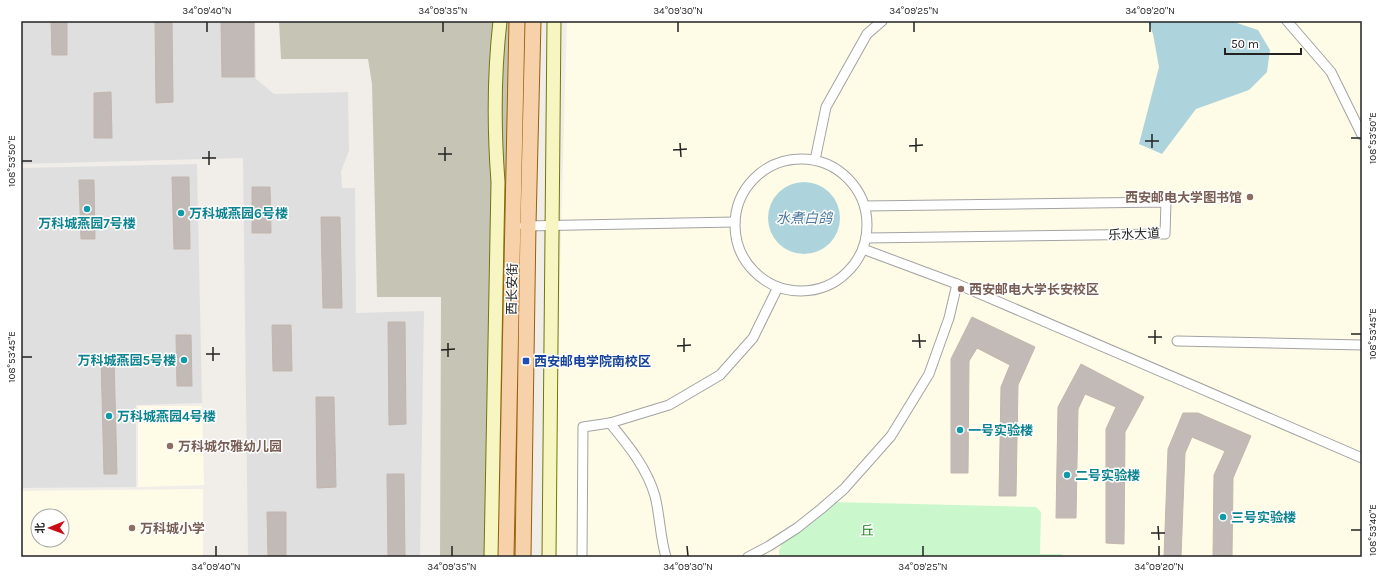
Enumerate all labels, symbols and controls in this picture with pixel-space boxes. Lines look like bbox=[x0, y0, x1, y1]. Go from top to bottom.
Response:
text: 34°09'40"N bbox=[182, 5, 232, 17]
text: 34°09'35"N bbox=[418, 5, 468, 17]
text: 34°09'30"N bbox=[653, 5, 703, 17]
text: 34°09'25"N bbox=[889, 5, 939, 17]
text: 34°09'20"N bbox=[1125, 5, 1175, 17]
scale bar bbox=[1225, 30, 1301, 56]
text: 50 m bbox=[1231, 37, 1259, 51]
text: 108°53'50"E bbox=[1367, 112, 1379, 164]
text: 108°53'50"E bbox=[6, 135, 18, 187]
place label: 西安邮电大学图书馆 bbox=[1125, 190, 1242, 205]
marker: 西安邮电大学图书馆 bbox=[1245, 192, 1255, 202]
marker: 万科城燕园7号楼 bbox=[82, 204, 92, 214]
place label: 万科城燕园6号楼 bbox=[189, 206, 288, 221]
marker: 万科城燕园6号楼 bbox=[176, 208, 186, 218]
water label: 水煮白鸽 bbox=[776, 210, 834, 227]
place label: 万科城燕园7号楼 bbox=[38, 216, 136, 231]
street label: 乐水大道 bbox=[1108, 226, 1160, 242]
street label: 西长安街 bbox=[504, 263, 520, 315]
place label: 西安邮电大学长安校区 bbox=[969, 282, 1099, 297]
marker: 西安邮电大学长安校区 bbox=[956, 284, 966, 294]
text: 108°53'45"E bbox=[1367, 308, 1379, 360]
text: 108°53'45"E bbox=[6, 331, 18, 383]
place label: 万科城燕园5号楼 bbox=[77, 353, 176, 368]
place label: 西安邮电学院南校区 bbox=[534, 354, 651, 369]
marker: 万科城燕园5号楼 bbox=[179, 355, 189, 365]
marker: 西安邮电学院南校区 bbox=[521, 356, 531, 366]
place label: 万科城燕园4号楼 bbox=[117, 409, 216, 424]
marker: 万科城燕园4号楼 bbox=[104, 411, 114, 421]
place label: 一号实验楼 bbox=[968, 423, 1033, 438]
marker: 一号实验楼 bbox=[955, 425, 965, 435]
place label: 万科城尔雅幼儿园 bbox=[178, 439, 282, 454]
marker: 万科城尔雅幼儿园 bbox=[165, 441, 175, 451]
place label: 二号实验楼 bbox=[1075, 468, 1140, 483]
marker: 二号实验楼 bbox=[1062, 470, 1072, 480]
text: 108°53'40"E bbox=[1367, 504, 1379, 556]
north arrow bbox=[30, 508, 70, 548]
place label: 三号实验楼 bbox=[1231, 510, 1296, 525]
marker: 三号实验楼 bbox=[1218, 512, 1228, 522]
place label: 万科城小学 bbox=[140, 521, 205, 536]
text: 北 bbox=[34, 523, 47, 534]
marker: 万科城小学 bbox=[127, 523, 137, 533]
park label: 丘 bbox=[860, 523, 874, 538]
text: 34°09'40"N bbox=[191, 561, 241, 573]
text: 34°09'35"N bbox=[427, 561, 477, 573]
text: 34°09'30"N bbox=[663, 561, 713, 573]
text: 34°09'25"N bbox=[898, 561, 948, 573]
text: 34°09'20"N bbox=[1134, 561, 1184, 573]

